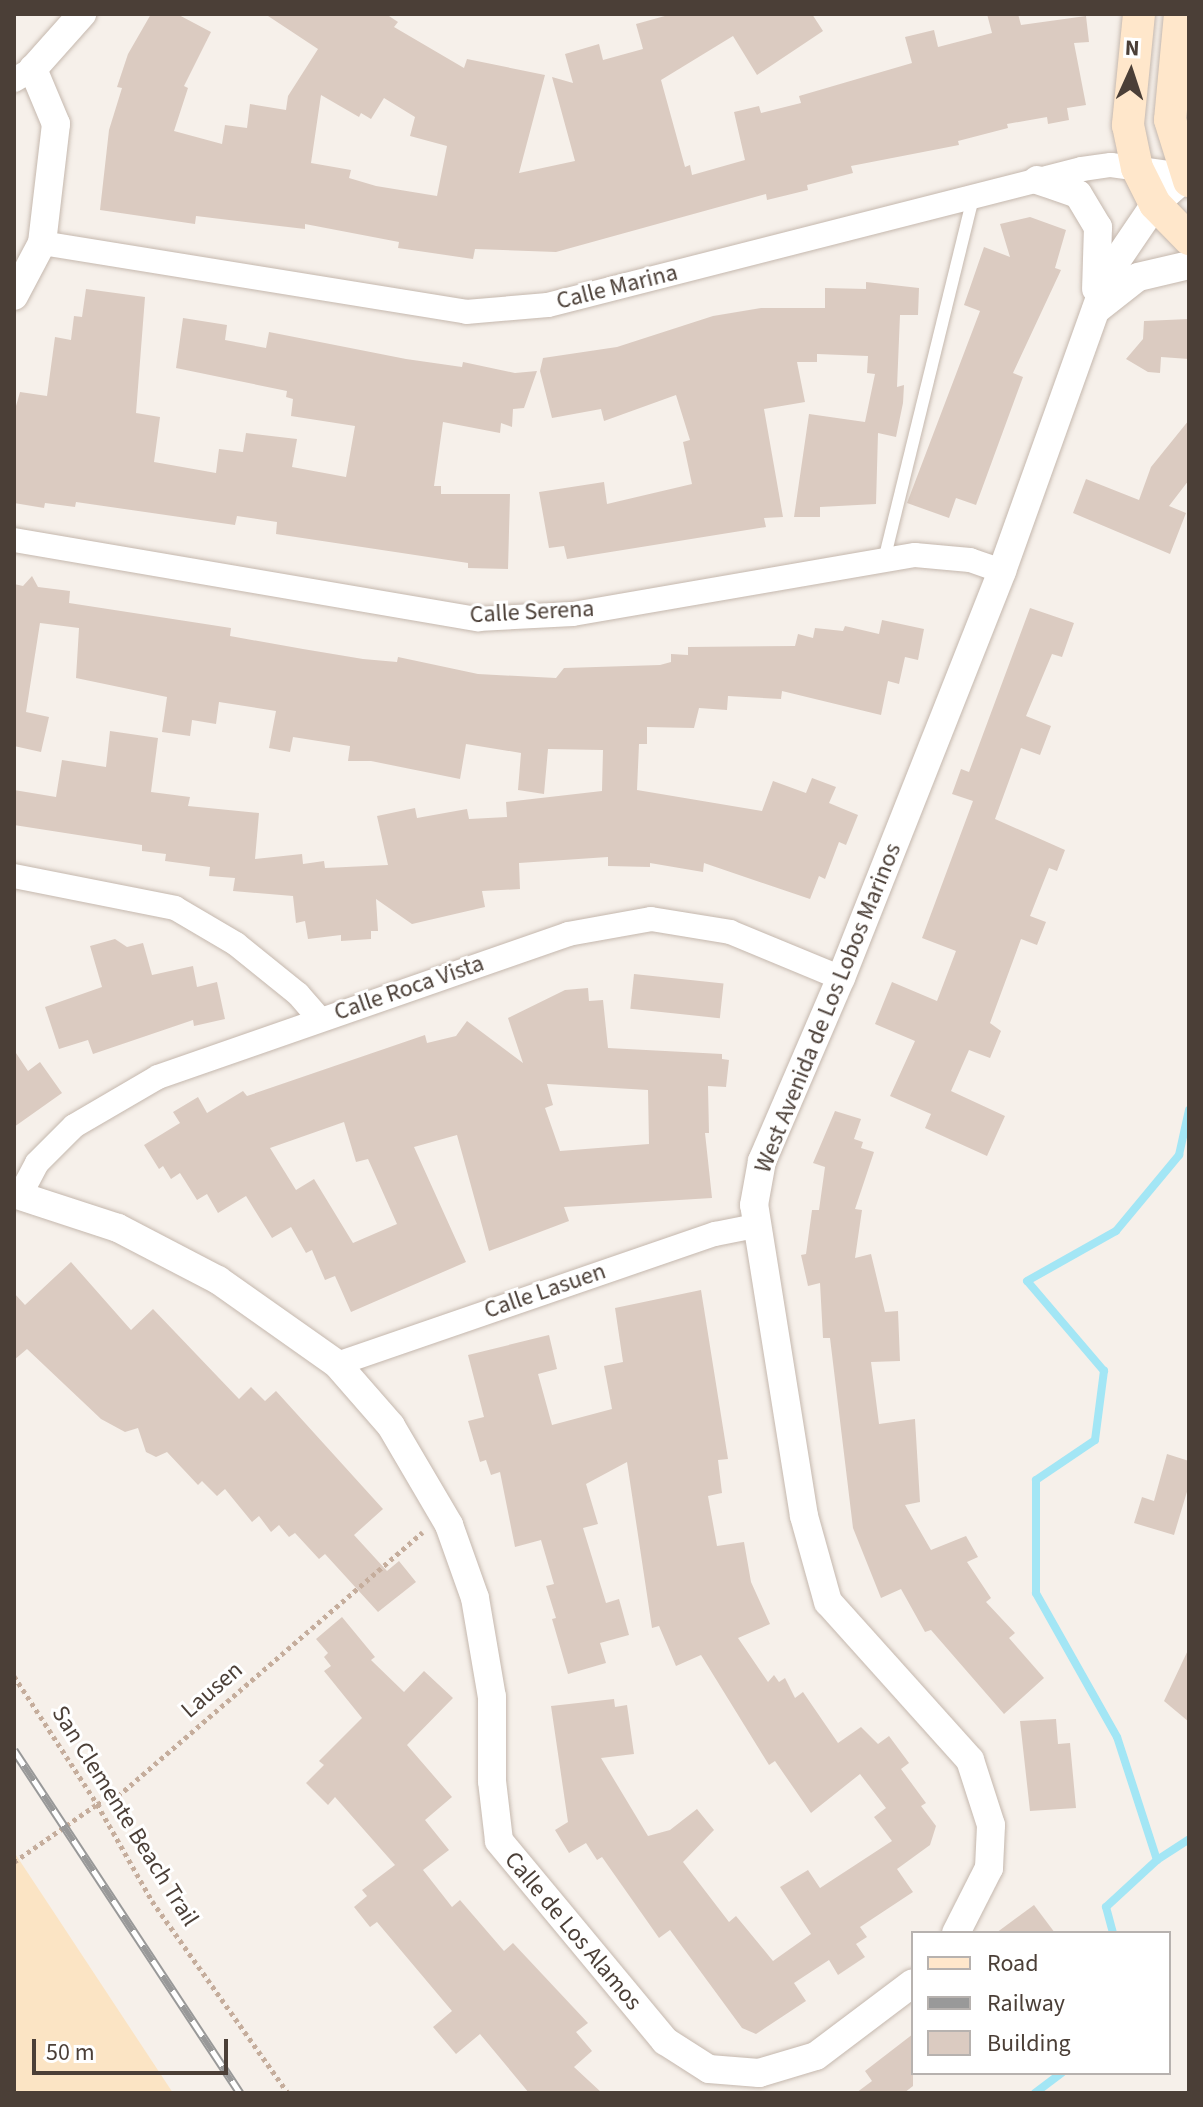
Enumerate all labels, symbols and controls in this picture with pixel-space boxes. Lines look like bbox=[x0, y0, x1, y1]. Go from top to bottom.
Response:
north arrow bbox=[1091, 32, 1171, 112]
text: N bbox=[1124, 32, 1140, 64]
street label: Calle Marina bbox=[553, 258, 681, 316]
street label: Calle Serena bbox=[469, 594, 595, 630]
street label: West Avenida de Los Lobos Marinos bbox=[749, 839, 907, 1177]
street label: Calle Roca Vista bbox=[330, 949, 488, 1027]
street label: Calle Lasuen bbox=[480, 1257, 610, 1325]
street label: Lausen bbox=[175, 1656, 249, 1724]
street label: San Clemente Beach Trail bbox=[45, 1701, 205, 1931]
street label: Calle de Los Alamos bbox=[498, 1846, 648, 2016]
legend bbox=[911, 1931, 1171, 2075]
text: Road bbox=[987, 1946, 1039, 1981]
text: Railway bbox=[987, 1986, 1065, 2021]
scale bar bbox=[36, 2023, 232, 2073]
text: Building bbox=[987, 2026, 1071, 2061]
text: 50 m bbox=[46, 2035, 95, 2070]

